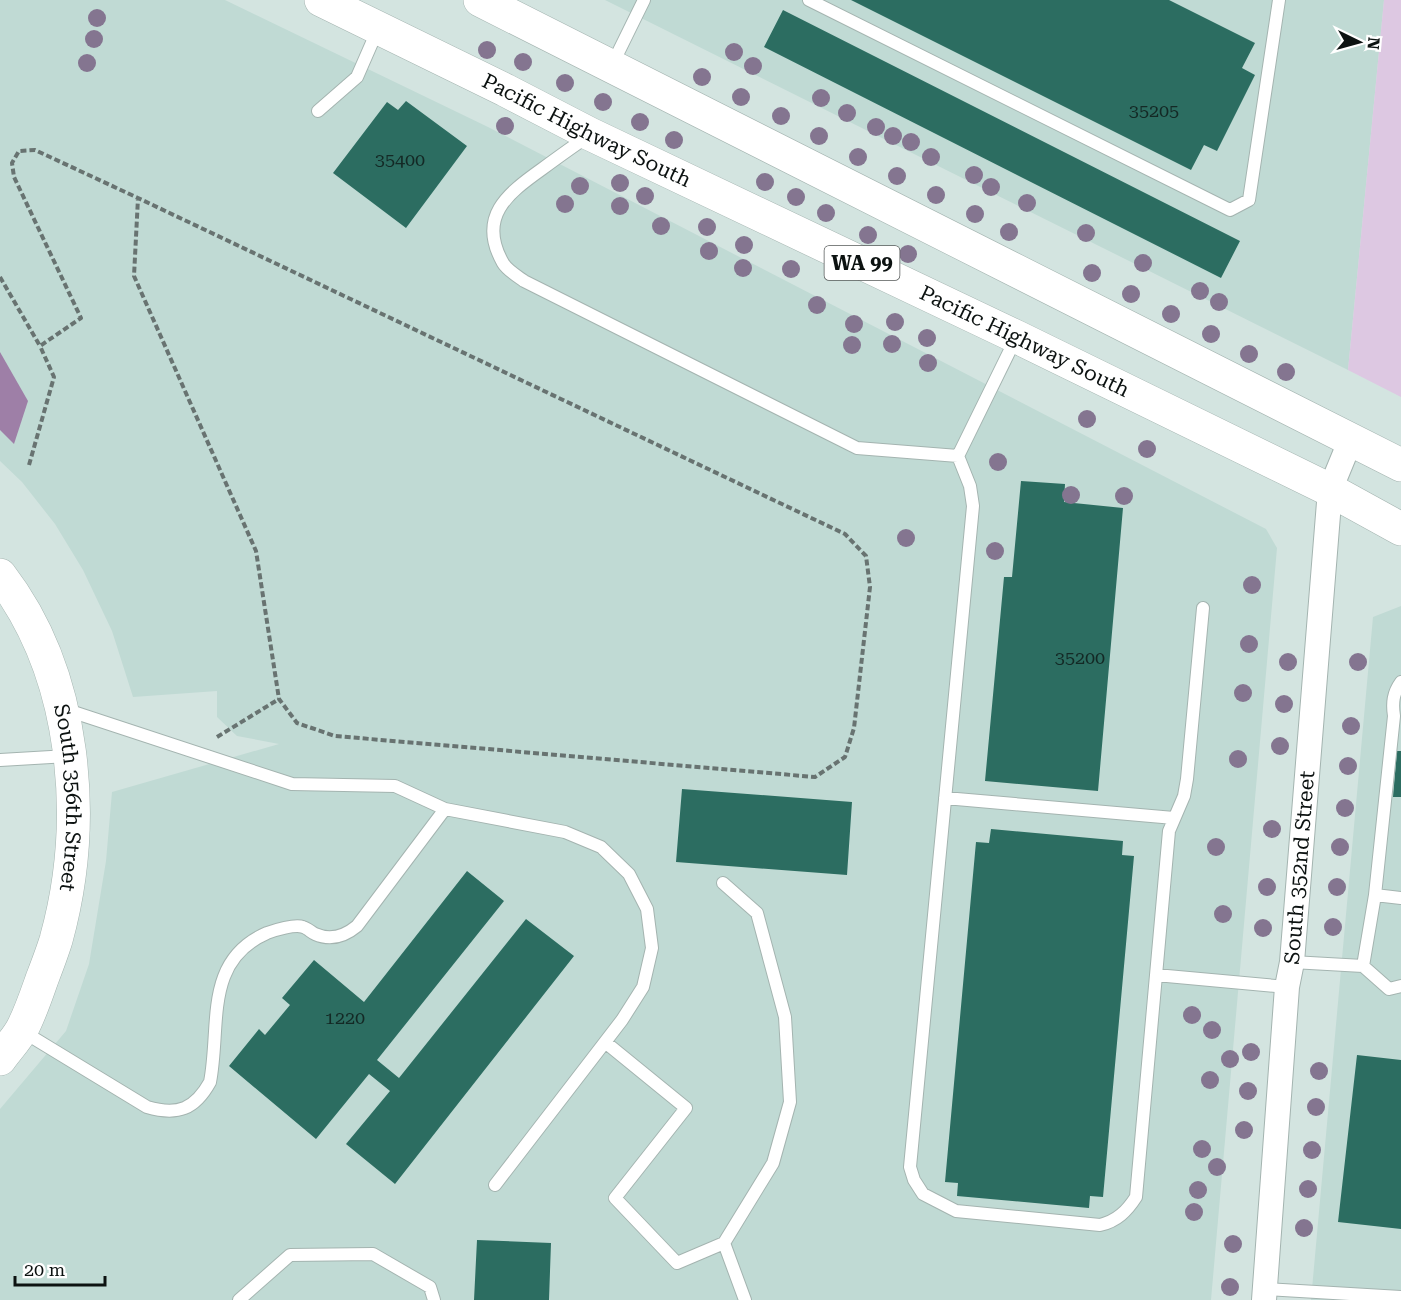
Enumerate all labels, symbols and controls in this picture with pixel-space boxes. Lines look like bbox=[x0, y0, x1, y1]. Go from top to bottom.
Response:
north arrow bbox=[1329, 12, 1389, 72]
text: N bbox=[1363, 36, 1383, 50]
street label: Pacific Highway South bbox=[478, 69, 695, 192]
house number: 35205 bbox=[1129, 100, 1179, 121]
house number: 35400 bbox=[375, 149, 425, 170]
road number: WA 99 bbox=[824, 246, 900, 280]
street label: Pacific Highway South bbox=[916, 281, 1134, 402]
house number: 35200 bbox=[1055, 647, 1105, 668]
street label: South 356th Street bbox=[49, 702, 85, 893]
street label: South 352nd Street bbox=[1280, 770, 1319, 965]
house number: 1220 bbox=[325, 1007, 365, 1028]
scale bar bbox=[15, 1249, 105, 1287]
text: 20 m bbox=[24, 1259, 65, 1280]

